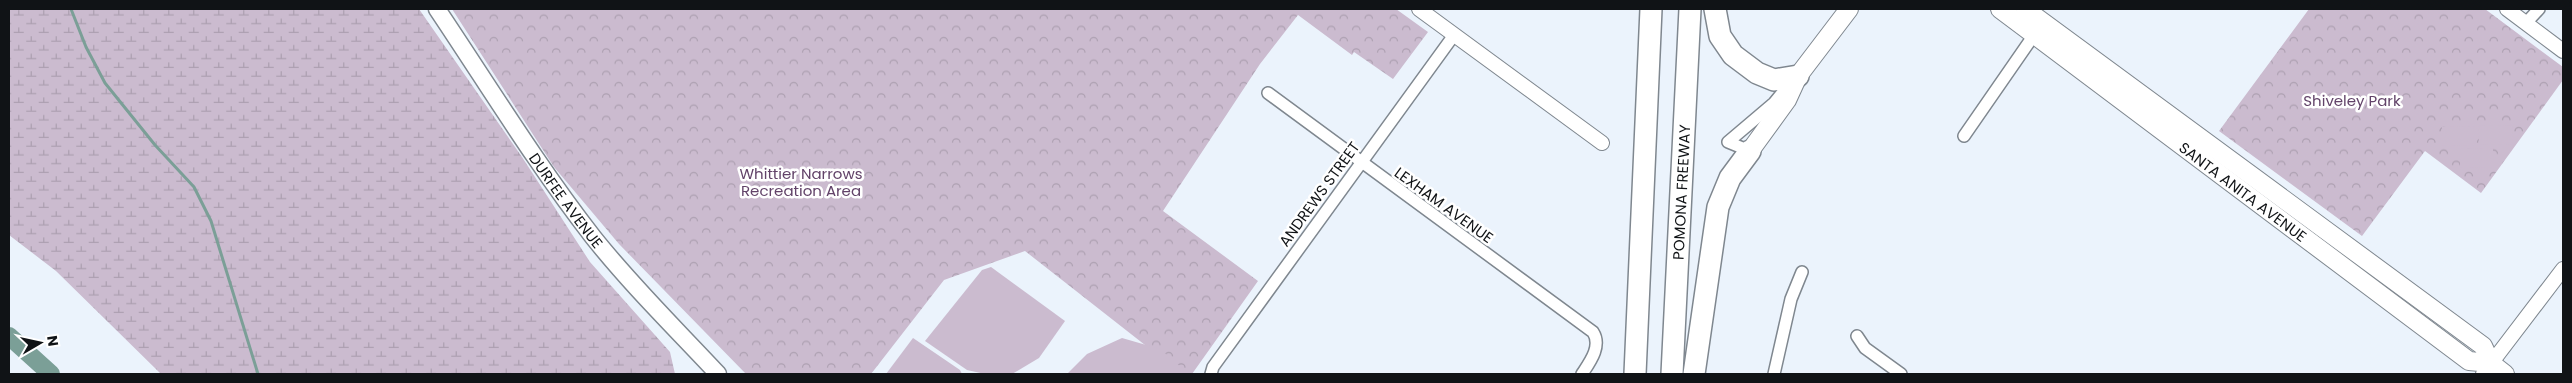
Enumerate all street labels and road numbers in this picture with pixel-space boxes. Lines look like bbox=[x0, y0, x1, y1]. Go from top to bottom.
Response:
street label: POMONA FREEWAY bbox=[1667, 124, 1695, 260]
street label: ANDREWS STREET bbox=[1274, 137, 1364, 251]
street label: SANTA ANITA AVENUE bbox=[2175, 137, 2311, 246]
street label: DURFEE AVENUE bbox=[525, 149, 608, 252]
street label: LEXHAM AVENUE bbox=[1390, 162, 1498, 248]

